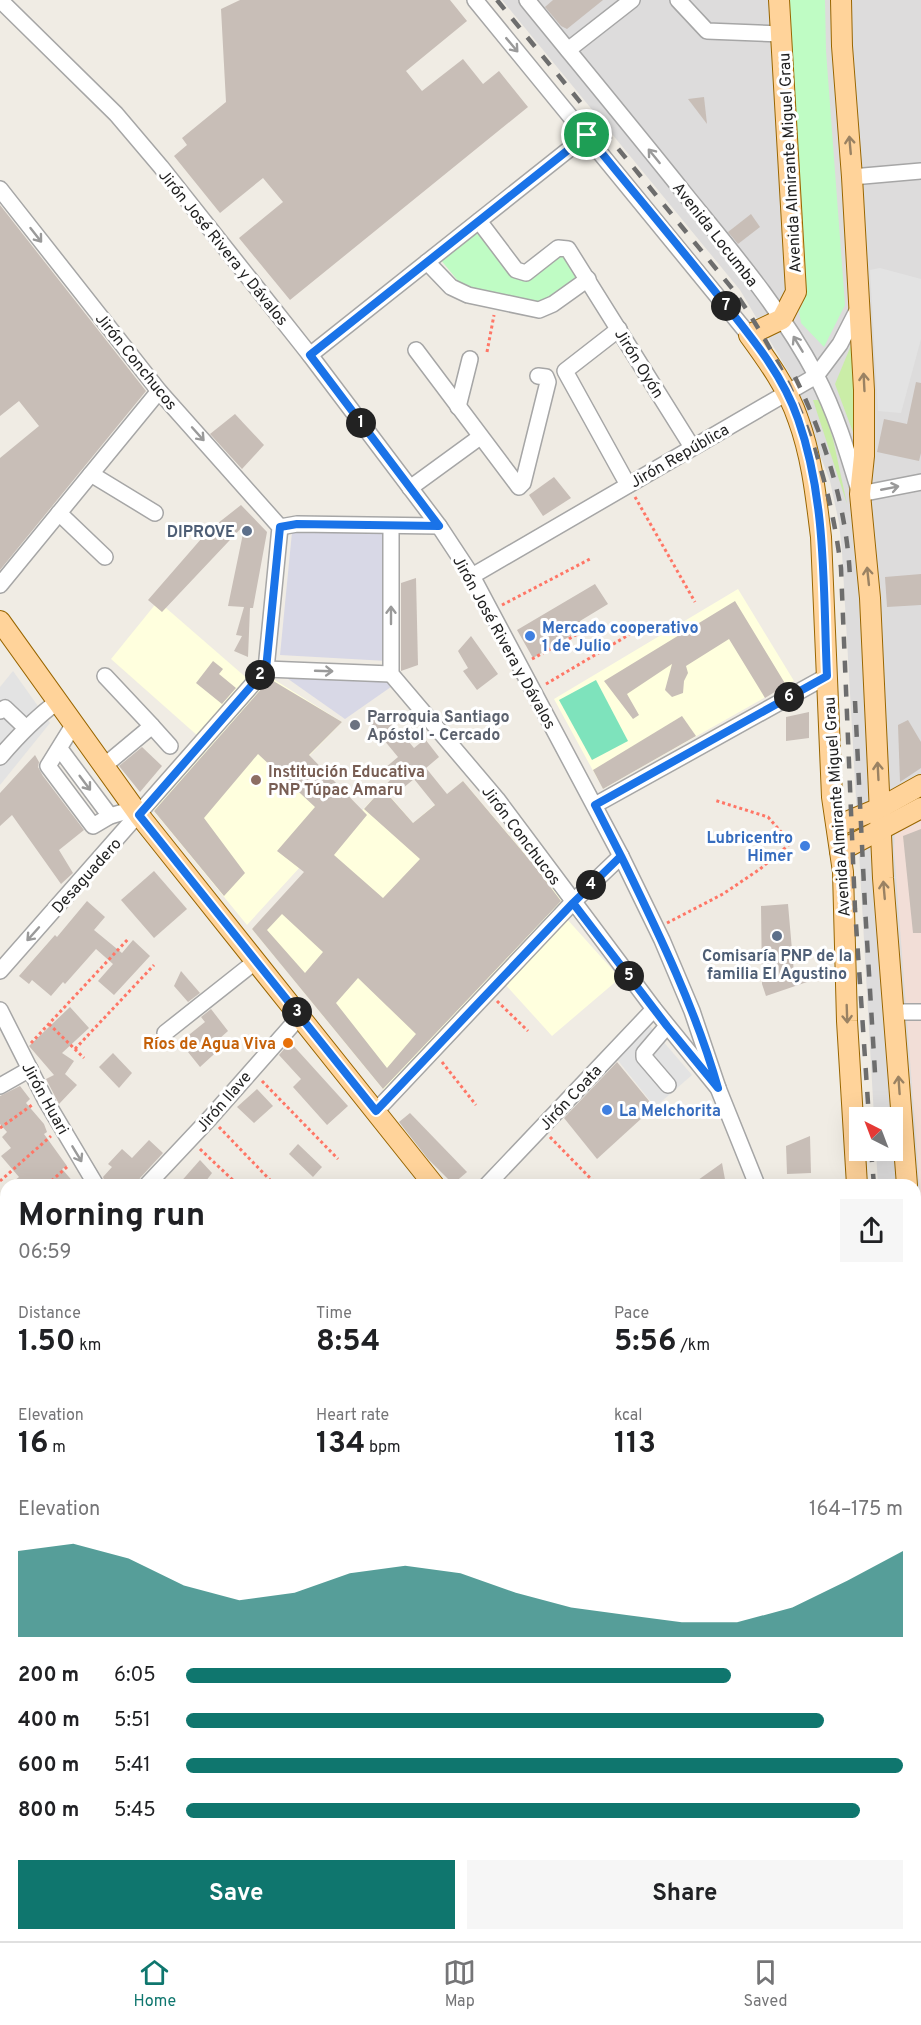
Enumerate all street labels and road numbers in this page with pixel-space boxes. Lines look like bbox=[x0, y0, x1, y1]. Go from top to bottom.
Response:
street label: Avenida Almirante Miguel Grau bbox=[775, 52, 807, 274]
street label: Jirón José Rivera y Dávalos bbox=[153, 166, 292, 330]
street label: Avenida Locumba bbox=[667, 179, 762, 292]
street label: Jirón Conchucos bbox=[90, 310, 181, 415]
street label: Jirón Oyón bbox=[609, 326, 667, 403]
street label: Jirón República bbox=[627, 420, 733, 493]
street label: Jirón José Rivera y Dávalos bbox=[447, 553, 559, 733]
street label: Avenida Almirante Miguel Grau bbox=[820, 696, 856, 918]
street label: Jirón Conchucos bbox=[477, 783, 564, 890]
street label: Desaguadero bbox=[48, 834, 127, 918]
street label: Jirón Huari bbox=[16, 1059, 72, 1139]
street label: Jirón Coata bbox=[536, 1061, 607, 1135]
street label: Jirón Ilave bbox=[193, 1068, 256, 1137]

